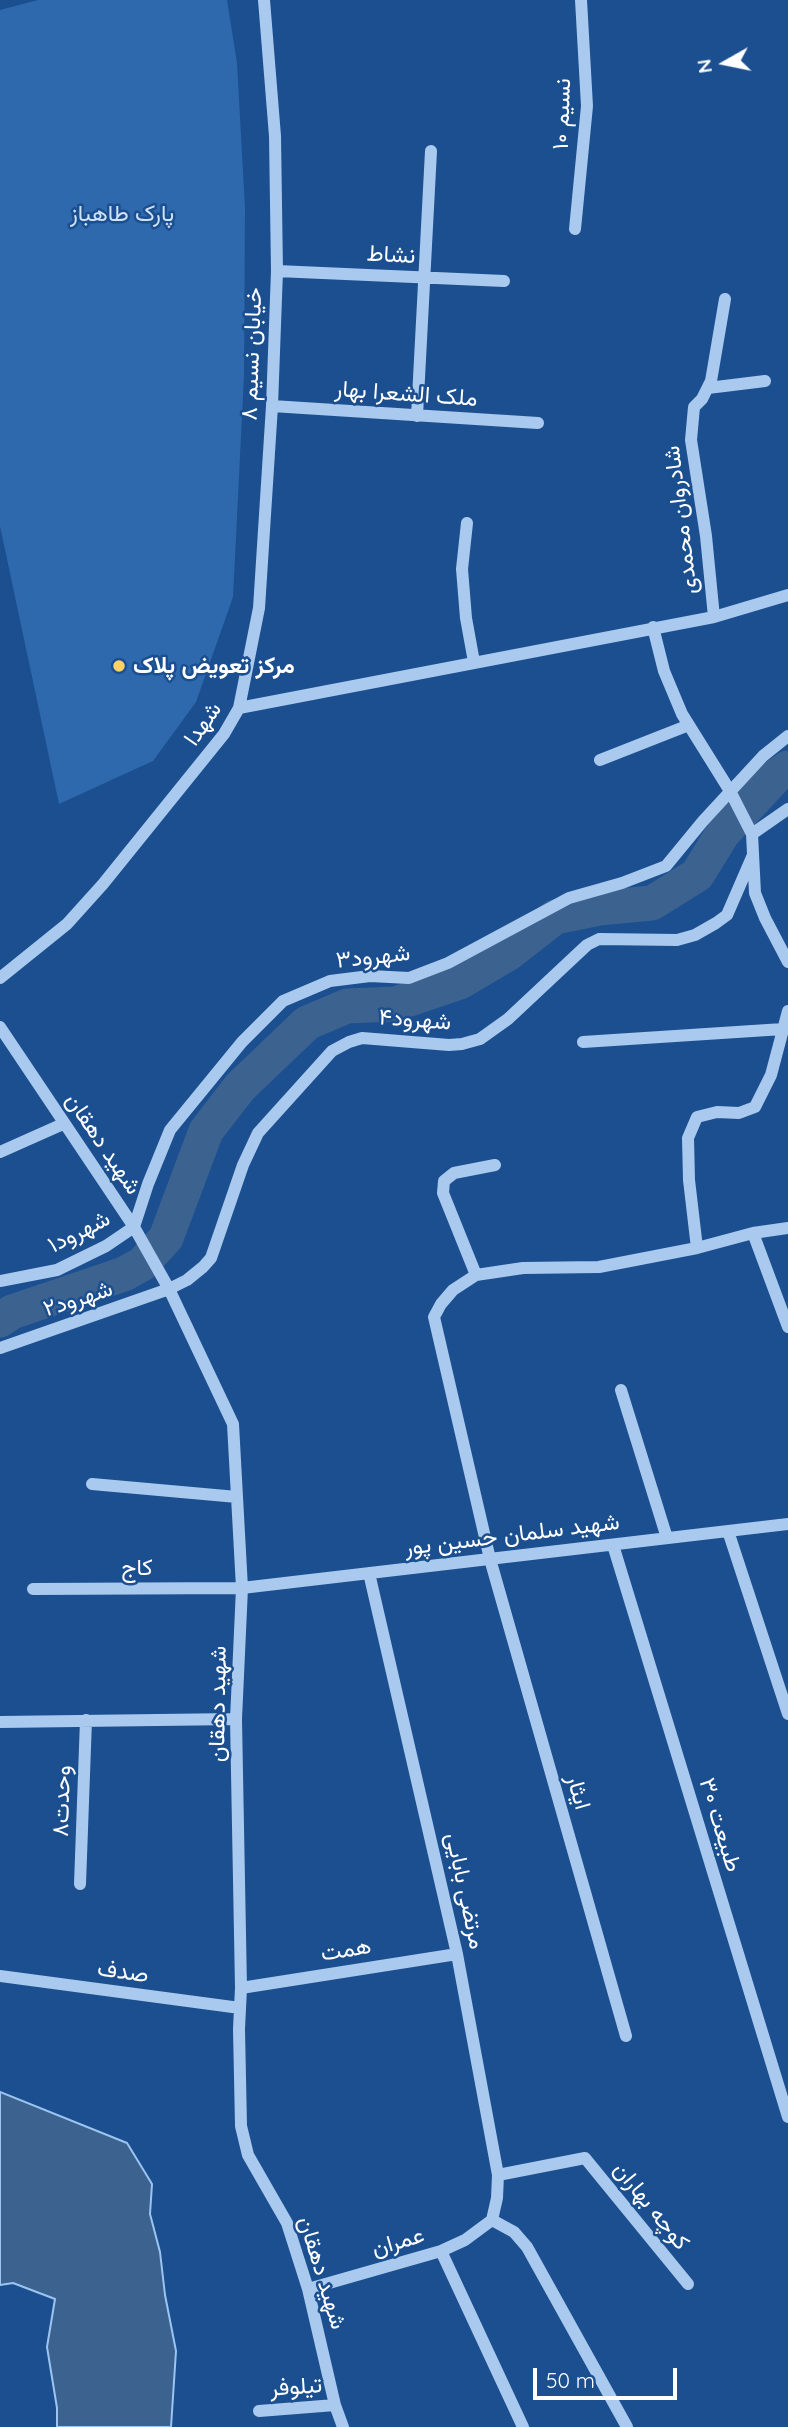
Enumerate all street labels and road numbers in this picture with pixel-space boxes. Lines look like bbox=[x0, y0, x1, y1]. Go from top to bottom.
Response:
street label: نسیم ۱۰ bbox=[547, 78, 577, 150]
street label: نشاط bbox=[366, 240, 416, 270]
street label: خیابان نسیم ۸ bbox=[236, 287, 268, 421]
street label: ملک الشعرا بهار bbox=[334, 375, 478, 413]
street label: شادروان محمدی bbox=[658, 444, 704, 596]
street label: شهدا bbox=[178, 697, 228, 751]
street label: شهرود۳ bbox=[335, 939, 411, 975]
street label: شهرود۴ bbox=[378, 1004, 452, 1036]
street label: شهید دهقان bbox=[59, 1088, 147, 1200]
street label: شهرود۱ bbox=[43, 1205, 115, 1259]
street label: شهرود۲ bbox=[40, 1275, 116, 1323]
street label: شهید سلمان حسین پور bbox=[403, 1508, 621, 1562]
street label: کاج bbox=[121, 1554, 153, 1582]
street label: شهید دهقان bbox=[203, 1646, 233, 1762]
street label: وحدت۸ bbox=[47, 1765, 77, 1837]
street label: ایثار bbox=[560, 1771, 596, 1813]
street label: طبیعت ۳۰ bbox=[693, 1775, 747, 1875]
street label: مرتضی بابایی bbox=[439, 1830, 491, 1952]
street label: همت bbox=[319, 1932, 373, 1968]
street label: صدف bbox=[96, 1955, 150, 1989]
street label: کوچه بهاران bbox=[607, 2156, 695, 2256]
street label: شهید دهقان bbox=[292, 2213, 352, 2333]
street label: عمران bbox=[369, 2221, 427, 2263]
street label: تیلوفر bbox=[269, 2371, 323, 2403]

